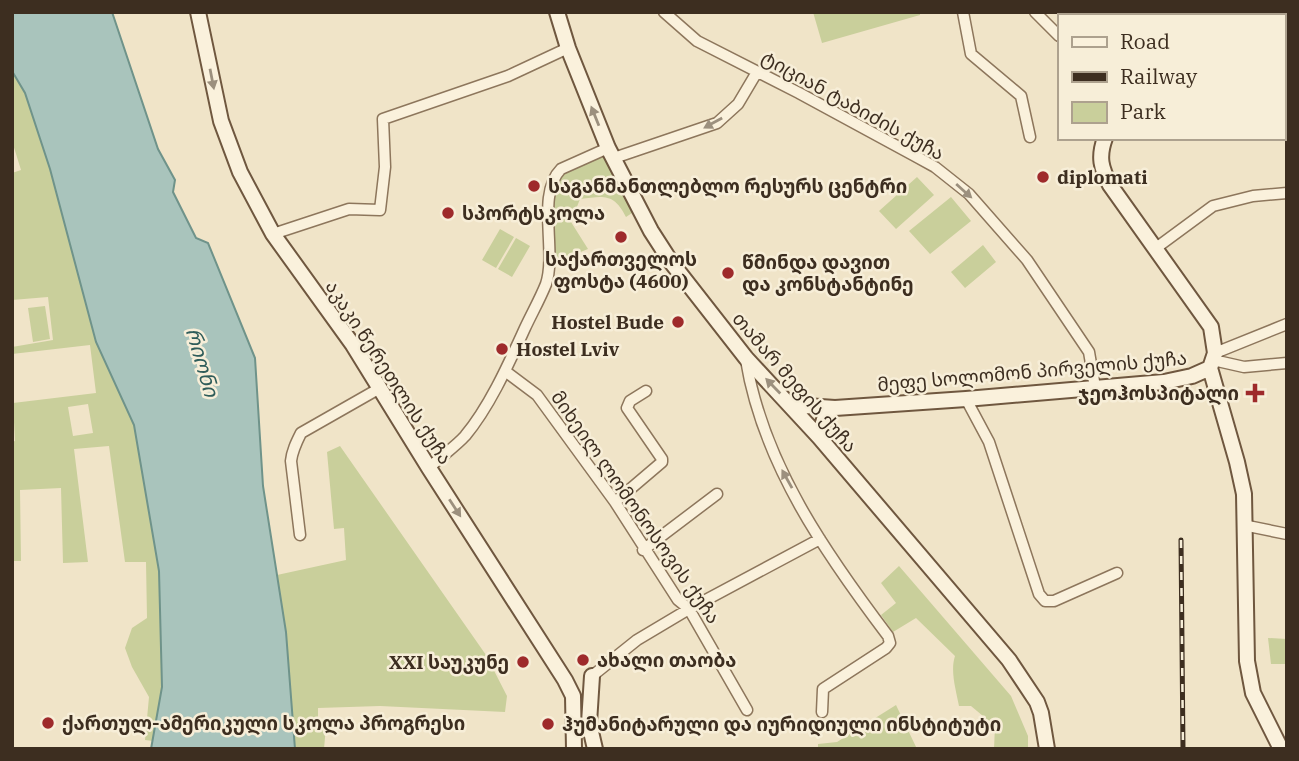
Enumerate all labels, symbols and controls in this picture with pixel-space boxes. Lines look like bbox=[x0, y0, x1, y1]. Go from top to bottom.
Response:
legend bbox=[1058, 14, 1285, 140]
text: Road bbox=[1120, 27, 1170, 55]
street label: ტიციან ტაბიძის ქუჩა bbox=[757, 45, 949, 165]
text: Railway bbox=[1120, 62, 1198, 90]
one-way arrow bbox=[206, 68, 217, 90]
text: Park bbox=[1120, 97, 1167, 125]
one-way arrow bbox=[590, 105, 601, 126]
one-way arrow bbox=[704, 117, 723, 129]
place label: diplomati bbox=[1057, 165, 1148, 189]
marker: diplomati bbox=[1035, 169, 1051, 185]
place label: საგანმანთლებლო რესურს ცენტრი bbox=[548, 174, 907, 198]
marker: საგანმანთლებლო რესურს ცენტრი bbox=[526, 178, 542, 194]
one-way arrow bbox=[955, 183, 973, 199]
place label: სპორტსკოლა bbox=[462, 201, 605, 225]
marker: სპორტსკოლა bbox=[440, 205, 456, 221]
marker: საქართველოს ფოსტა (4600) bbox=[613, 229, 629, 245]
place label: საქართველოს ფოსტა (4600) bbox=[545, 247, 697, 293]
place label: წმინდა დავით და კონსტანტინე bbox=[742, 250, 914, 297]
marker: წმინდა დავით და კონსტანტინე bbox=[720, 265, 736, 281]
street label: აკაკი წერეთლის ქუჩა bbox=[320, 275, 458, 469]
street label: თამარ მეფის ქუჩა bbox=[727, 307, 863, 457]
place label: Hostel Bude bbox=[551, 310, 664, 334]
marker: Hostel Bude bbox=[670, 314, 686, 330]
water label: რიონი bbox=[180, 324, 226, 401]
place label: Hostel Lviv bbox=[516, 337, 620, 361]
marker: Hostel Lviv bbox=[494, 341, 510, 357]
street label: მეფე სოლომონ პირველის ქუჩა bbox=[876, 346, 1188, 397]
one-way arrow bbox=[765, 378, 781, 395]
place label: ჯეოჰოსპიტალი bbox=[1078, 381, 1239, 405]
marker: ჯეოჰოსპიტალი bbox=[1245, 383, 1265, 403]
street label: მიხეილ ლომონოსოვის ქუჩა bbox=[545, 386, 726, 629]
one-way arrow bbox=[781, 469, 793, 489]
one-way arrow bbox=[448, 499, 461, 518]
place label: ახალი თაობა bbox=[597, 648, 736, 672]
place label: XXI საუკუნე bbox=[389, 650, 509, 674]
marker: ახალი თაობა bbox=[575, 652, 591, 668]
marker: XXI საუკუნე bbox=[515, 654, 531, 670]
place label: ქართულ-ამერიკული სკოლა პროგრესი bbox=[62, 711, 465, 735]
place label: ჰუმანიტარული და იურიდიული ინსტიტუტი bbox=[562, 712, 1001, 737]
marker: ქართულ-ამერიკული სკოლა პროგრესი bbox=[40, 715, 56, 731]
marker: ჰუმანიტარული და იურიდიული ინსტიტუტი bbox=[540, 716, 556, 732]

